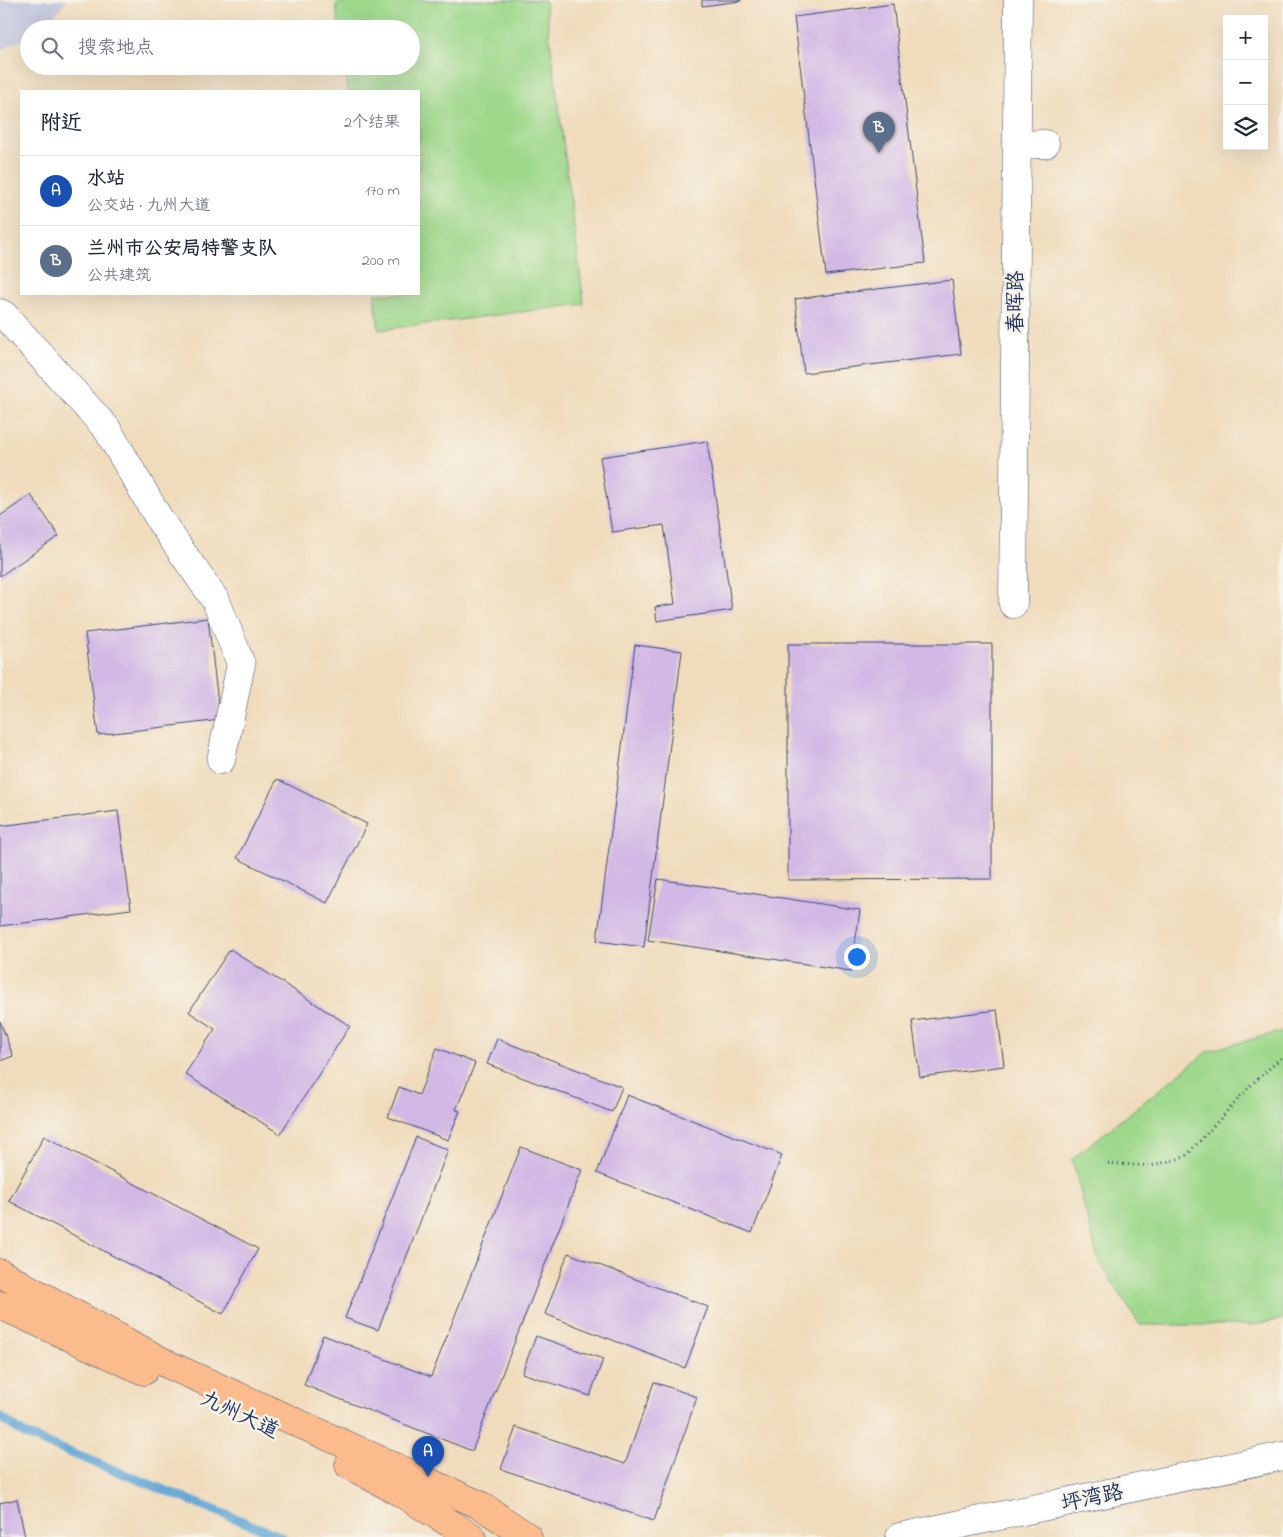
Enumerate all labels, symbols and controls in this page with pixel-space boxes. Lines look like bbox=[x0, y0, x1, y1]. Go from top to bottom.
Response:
map controls bbox=[1223, 15, 1268, 150]
button: + bbox=[1223, 15, 1268, 60]
search box bbox=[20, 20, 420, 75]
icon: search bbox=[38, 34, 66, 62]
text: 搜索地点 bbox=[78, 35, 154, 62]
button: − bbox=[1223, 60, 1268, 105]
button: layers bbox=[1223, 105, 1268, 150]
text: 附近 bbox=[40, 109, 82, 139]
text: 2个结果 bbox=[344, 111, 400, 135]
pin: B bbox=[863, 112, 895, 153]
text: 水站 bbox=[87, 166, 125, 193]
text: A bbox=[51, 179, 61, 203]
text: 170 m bbox=[365, 179, 400, 203]
text: 公交站 · 九州大道 bbox=[87, 194, 210, 218]
text: 兰州市公安局特警支队 bbox=[87, 236, 277, 263]
text: B bbox=[51, 249, 61, 273]
text: 200 m bbox=[362, 249, 400, 273]
text: 公共建筑 bbox=[87, 264, 151, 288]
street label: 春晖路 bbox=[1002, 271, 1032, 334]
your location bbox=[844, 944, 870, 970]
street label: 九州大道 bbox=[195, 1384, 284, 1447]
pin: A bbox=[412, 1436, 444, 1477]
street label: 坪湾路 bbox=[1058, 1478, 1126, 1520]

